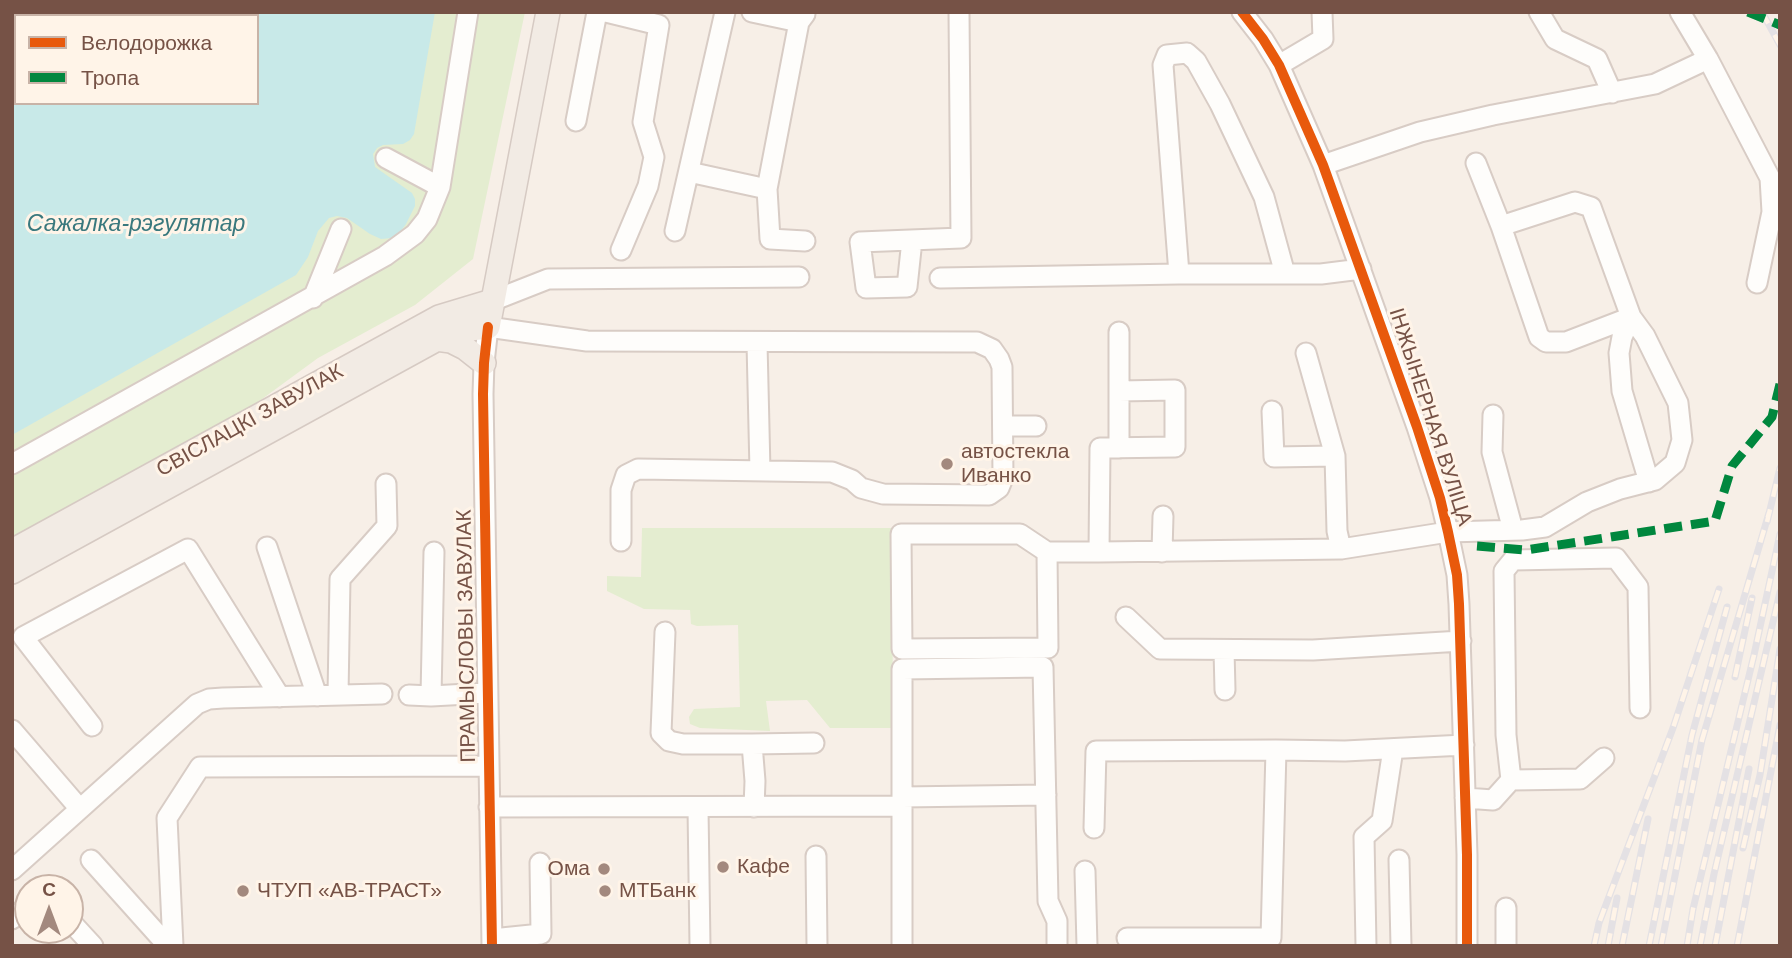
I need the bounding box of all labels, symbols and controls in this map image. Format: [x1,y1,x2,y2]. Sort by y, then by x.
legend [14,14,259,105]
text: Велодорожка [81,31,212,54]
text: Тропа [81,66,139,89]
water label: Сажалка-рэгулятар [27,211,245,239]
street label: ІНЖЫНЕРНАЯ ВУЛІЦА [1383,305,1477,529]
street label: СВІСЛАЦКІ ЗАВУЛАК [152,359,348,483]
place label: автостекла Иванко [961,439,1069,489]
marker: автостекла Иванко [939,456,955,472]
street label: ПРАМЫСЛОВЫ ЗАВУЛАК [452,509,482,763]
place label: Кафе [737,854,790,880]
place label: Ома [548,856,590,882]
marker: Кафе [715,859,731,875]
marker: Ома [596,861,612,877]
north arrow [14,874,84,944]
place label: ЧТУП «АВ-ТРАСТ» [257,878,442,904]
place label: МТБанк [619,878,696,904]
text: С [42,879,56,900]
marker: ЧТУП «АВ-ТРАСТ» [235,883,251,899]
marker: МТБанк [597,883,613,899]

